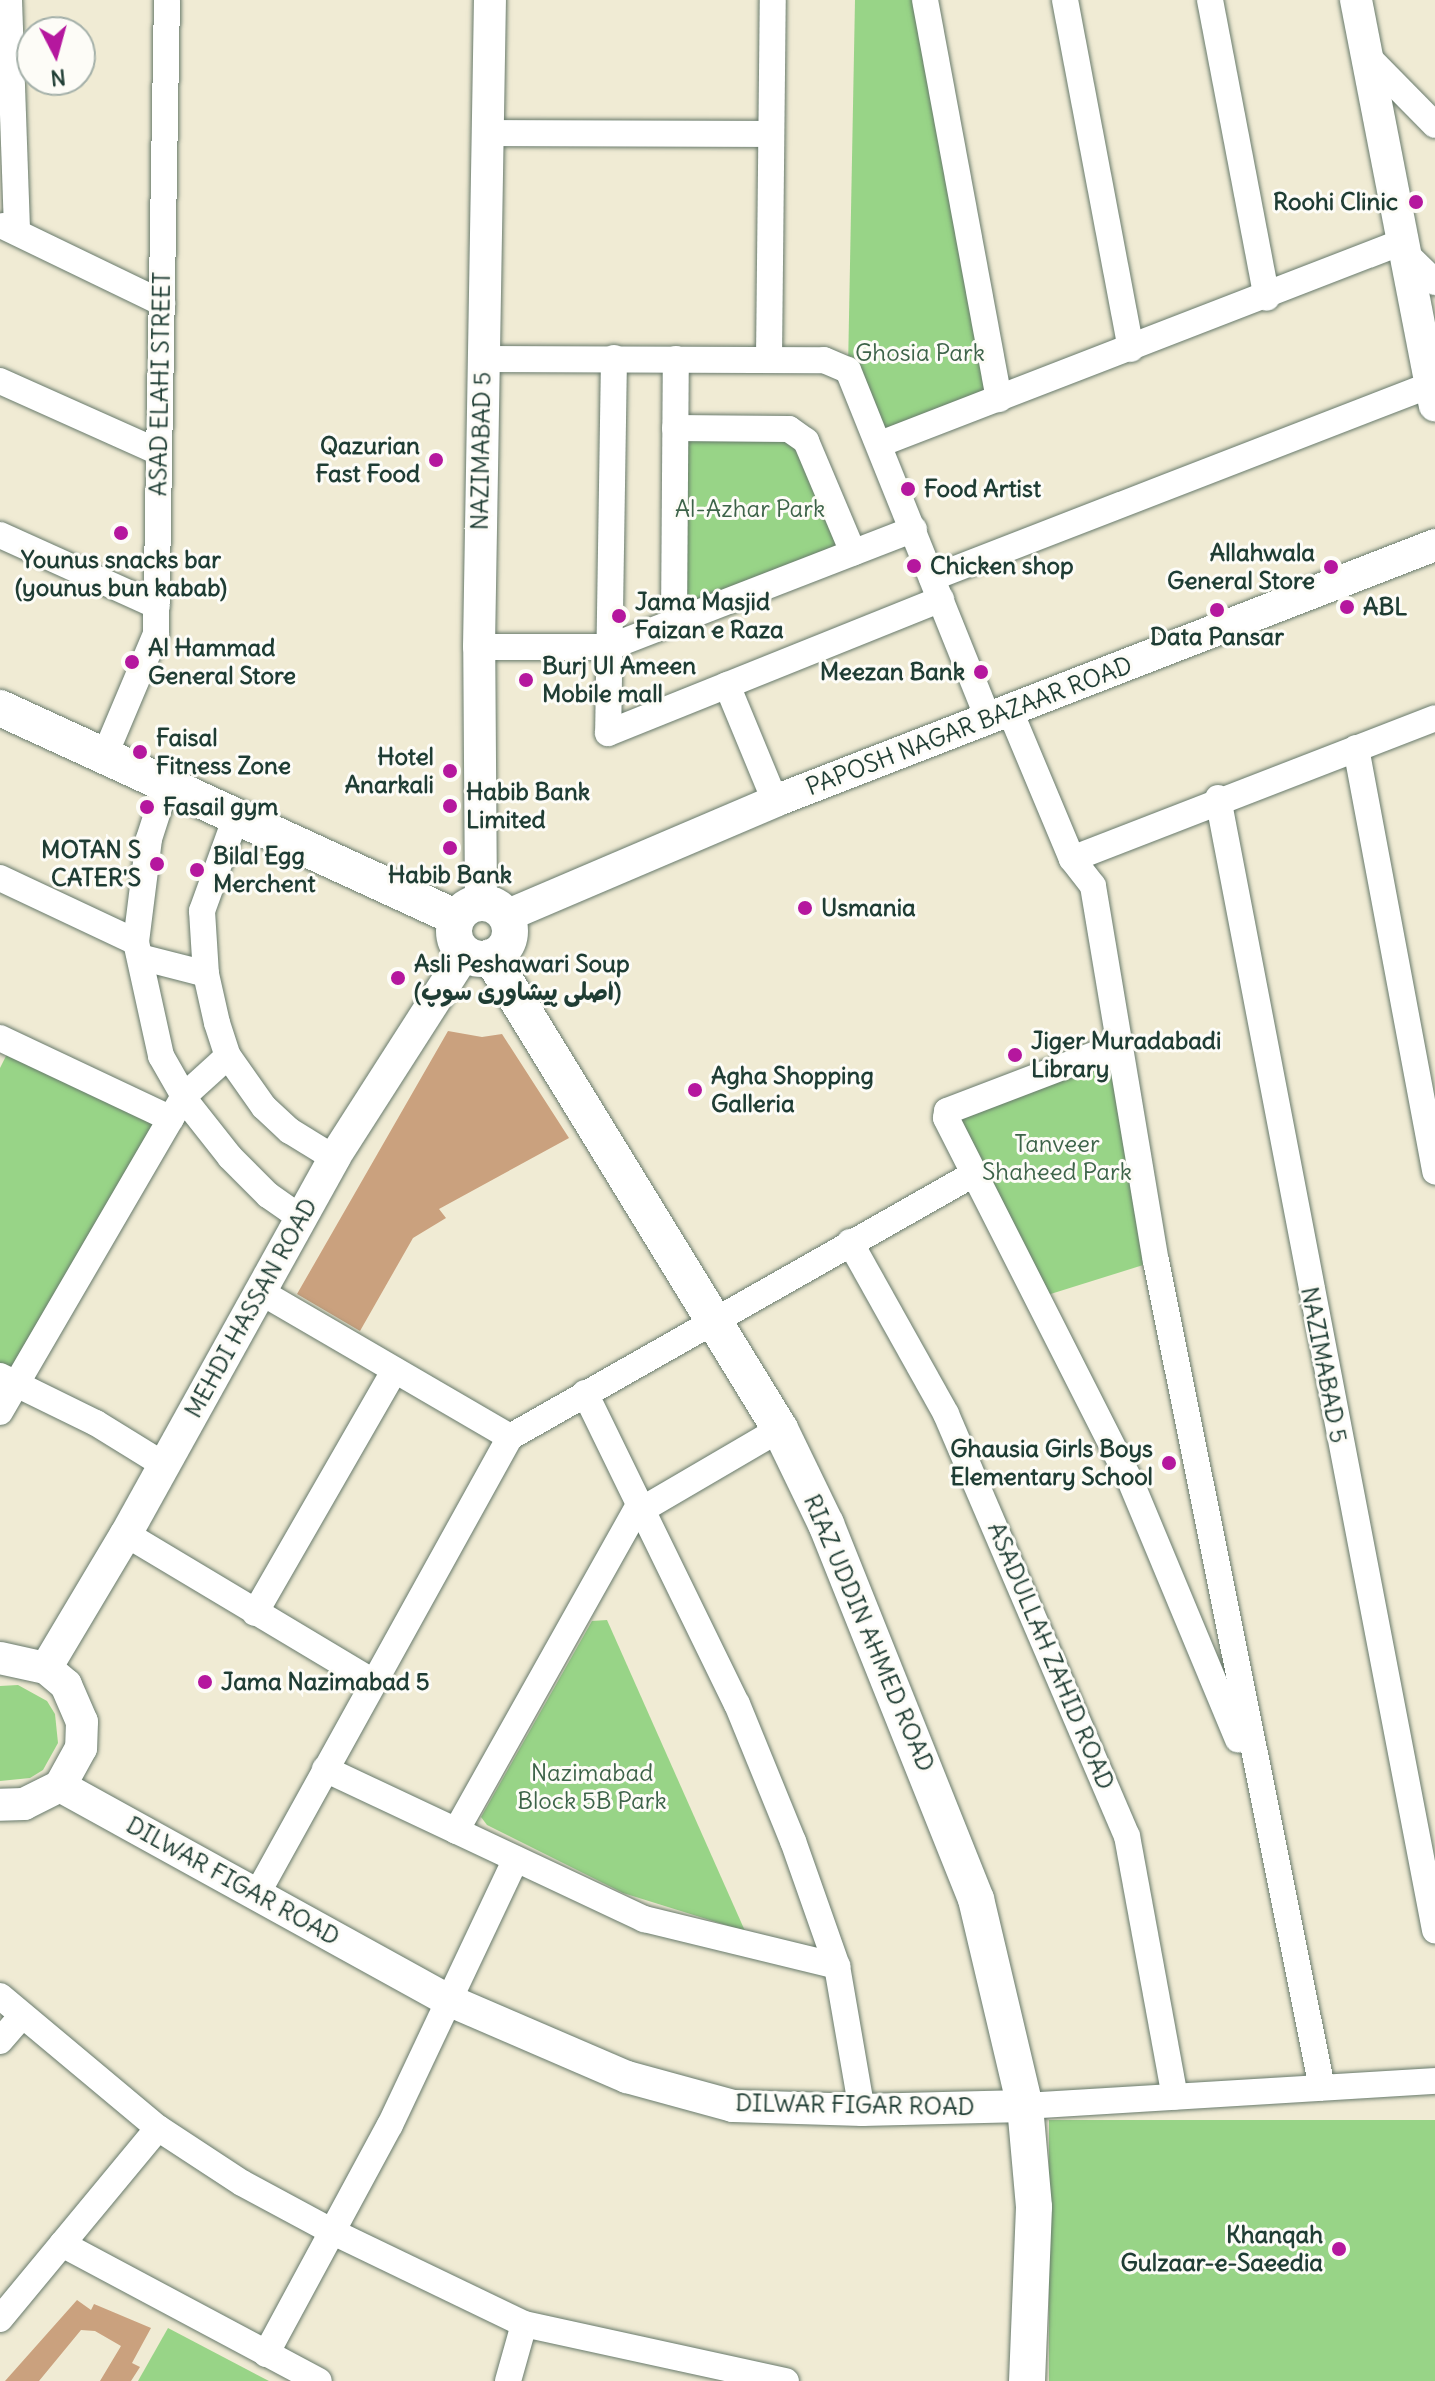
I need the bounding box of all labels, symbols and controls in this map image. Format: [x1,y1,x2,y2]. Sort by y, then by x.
north arrow [16,16,96,96]
text: N [49,63,67,93]
place label: Roohi Clinic [1273,188,1398,216]
marker: Roohi Clinic [1405,191,1427,213]
street label: ASAD ELAHI STREET [144,271,176,497]
park label: Ghosia Park [855,339,985,367]
street label: NAZIMABAD 5 [465,371,497,531]
place label: Qazurian Fast Food [316,432,420,488]
marker: Qazurian Fast Food [427,451,445,469]
place label: Food Artist [924,475,1041,503]
marker: Food Artist [899,480,917,498]
park label: Al-Azhar Park [675,495,825,523]
marker: Younus snacks bar (younus bun kabab) [112,524,130,542]
place label: Allahwala General Store [1167,539,1315,595]
place label: Younus snacks bar (younus bun kabab) [15,546,227,602]
place label: Chicken shop [930,552,1074,580]
marker: Chicken shop [905,557,923,575]
marker: Allahwala General Store [1322,558,1340,576]
place label: Jama Masjid Faizan e Raza [635,588,784,644]
place label: ABL [1363,593,1407,621]
marker: ABL [1338,598,1356,616]
marker: Data Pansar [1208,601,1226,619]
marker: Jama Masjid Faizan e Raza [610,607,628,625]
place label: Data Pansar [1150,623,1284,651]
place label: Al Hammad General Store [148,634,296,690]
street label: PAPOSH NAGAR BAZAAR ROAD [802,650,1136,802]
place label: Burj Ul Ameen Mobile mall [542,652,696,708]
marker: Al Hammad General Store [123,653,141,671]
place label: Meezan Bank [820,658,965,686]
marker: Meezan Bank [972,663,990,681]
marker: Burj Ul Ameen Mobile mall [517,671,535,689]
place label: Faisal Fitness Zone [156,724,291,780]
marker: Faisal Fitness Zone [131,743,149,761]
place label: Hotel Anarkali [345,743,434,799]
marker: Hotel Anarkali [441,762,459,780]
place label: Habib Bank Limited [466,778,590,834]
place label: Fasail gym [163,793,278,821]
marker: Habib Bank Limited [441,797,459,815]
marker: Fasail gym [138,798,156,816]
place label: MOTAN S CATER'S [41,836,141,892]
marker: Habib Bank [441,839,459,857]
place label: Bilal Egg Merchent [213,842,316,898]
marker: MOTAN S CATER'S [148,855,166,873]
marker: Bilal Egg Merchent [188,861,206,879]
place label: Habib Bank [388,861,512,889]
place label: Usmania [821,894,916,922]
marker: Usmania [796,899,814,917]
place label: Asli Peshawari Soup (اصلی پیشاوری سوپ) [414,950,630,1006]
marker: Asli Peshawari Soup (اصلی پیشاوری سوپ) [389,969,407,987]
place label: Jiger Muradabadi Library [1031,1027,1221,1083]
marker: Jiger Muradabadi Library [1006,1046,1024,1064]
place label: Agha Shopping Galleria [711,1062,874,1118]
marker: Agha Shopping Galleria [686,1081,704,1099]
park label: Tanveer Shaheed Park [982,1130,1132,1186]
street label: MEHDI HASSAN ROAD [179,1193,323,1423]
street label: NAZIMABAD 5 [1295,1284,1353,1446]
place label: Ghausia Girls Boys Elementary School [950,1435,1153,1491]
marker: Ghausia Girls Boys Elementary School [1160,1454,1178,1472]
street label: RIAZ UDDIN AHMED ROAD [797,1490,941,1776]
street label: ASADULLAH ZAHID ROAD [982,1518,1120,1794]
place label: Jama Nazimabad 5 [221,1668,429,1696]
marker: Jama Nazimabad 5 [196,1673,214,1691]
park label: Nazimabad Block 5B Park [517,1759,667,1815]
street label: DILWAR FIGAR ROAD [121,1810,345,1952]
street label: DILWAR FIGAR ROAD [735,2089,975,2121]
place label: Khanqah Gulzaar-e-Saeedia [1121,2221,1323,2277]
marker: Khanqah Gulzaar-e-Saeedia [1330,2240,1348,2258]

